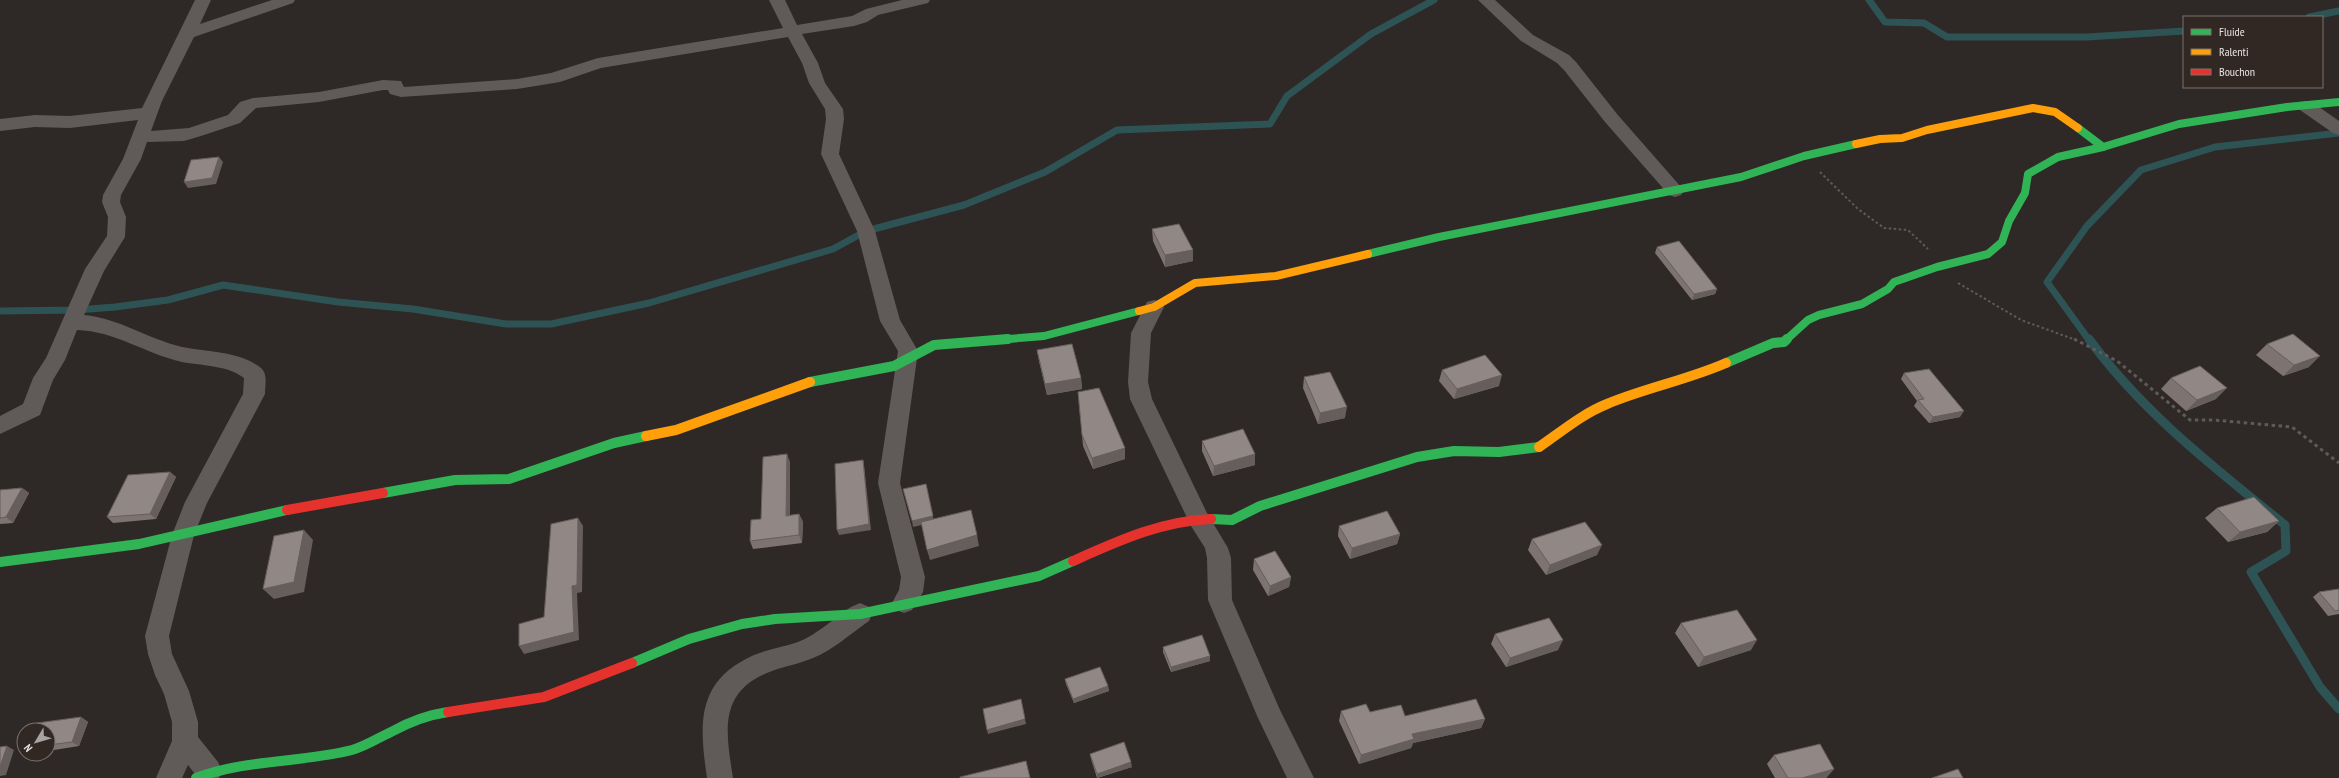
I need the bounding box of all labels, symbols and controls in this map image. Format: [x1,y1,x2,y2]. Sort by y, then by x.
legend [2183,16,2323,88]
text: Fluide [2219,24,2245,39]
text: Ralenti [2219,44,2248,59]
text: Bouchon [2219,64,2255,79]
north arrow [16,722,56,762]
text: N [21,741,35,755]

